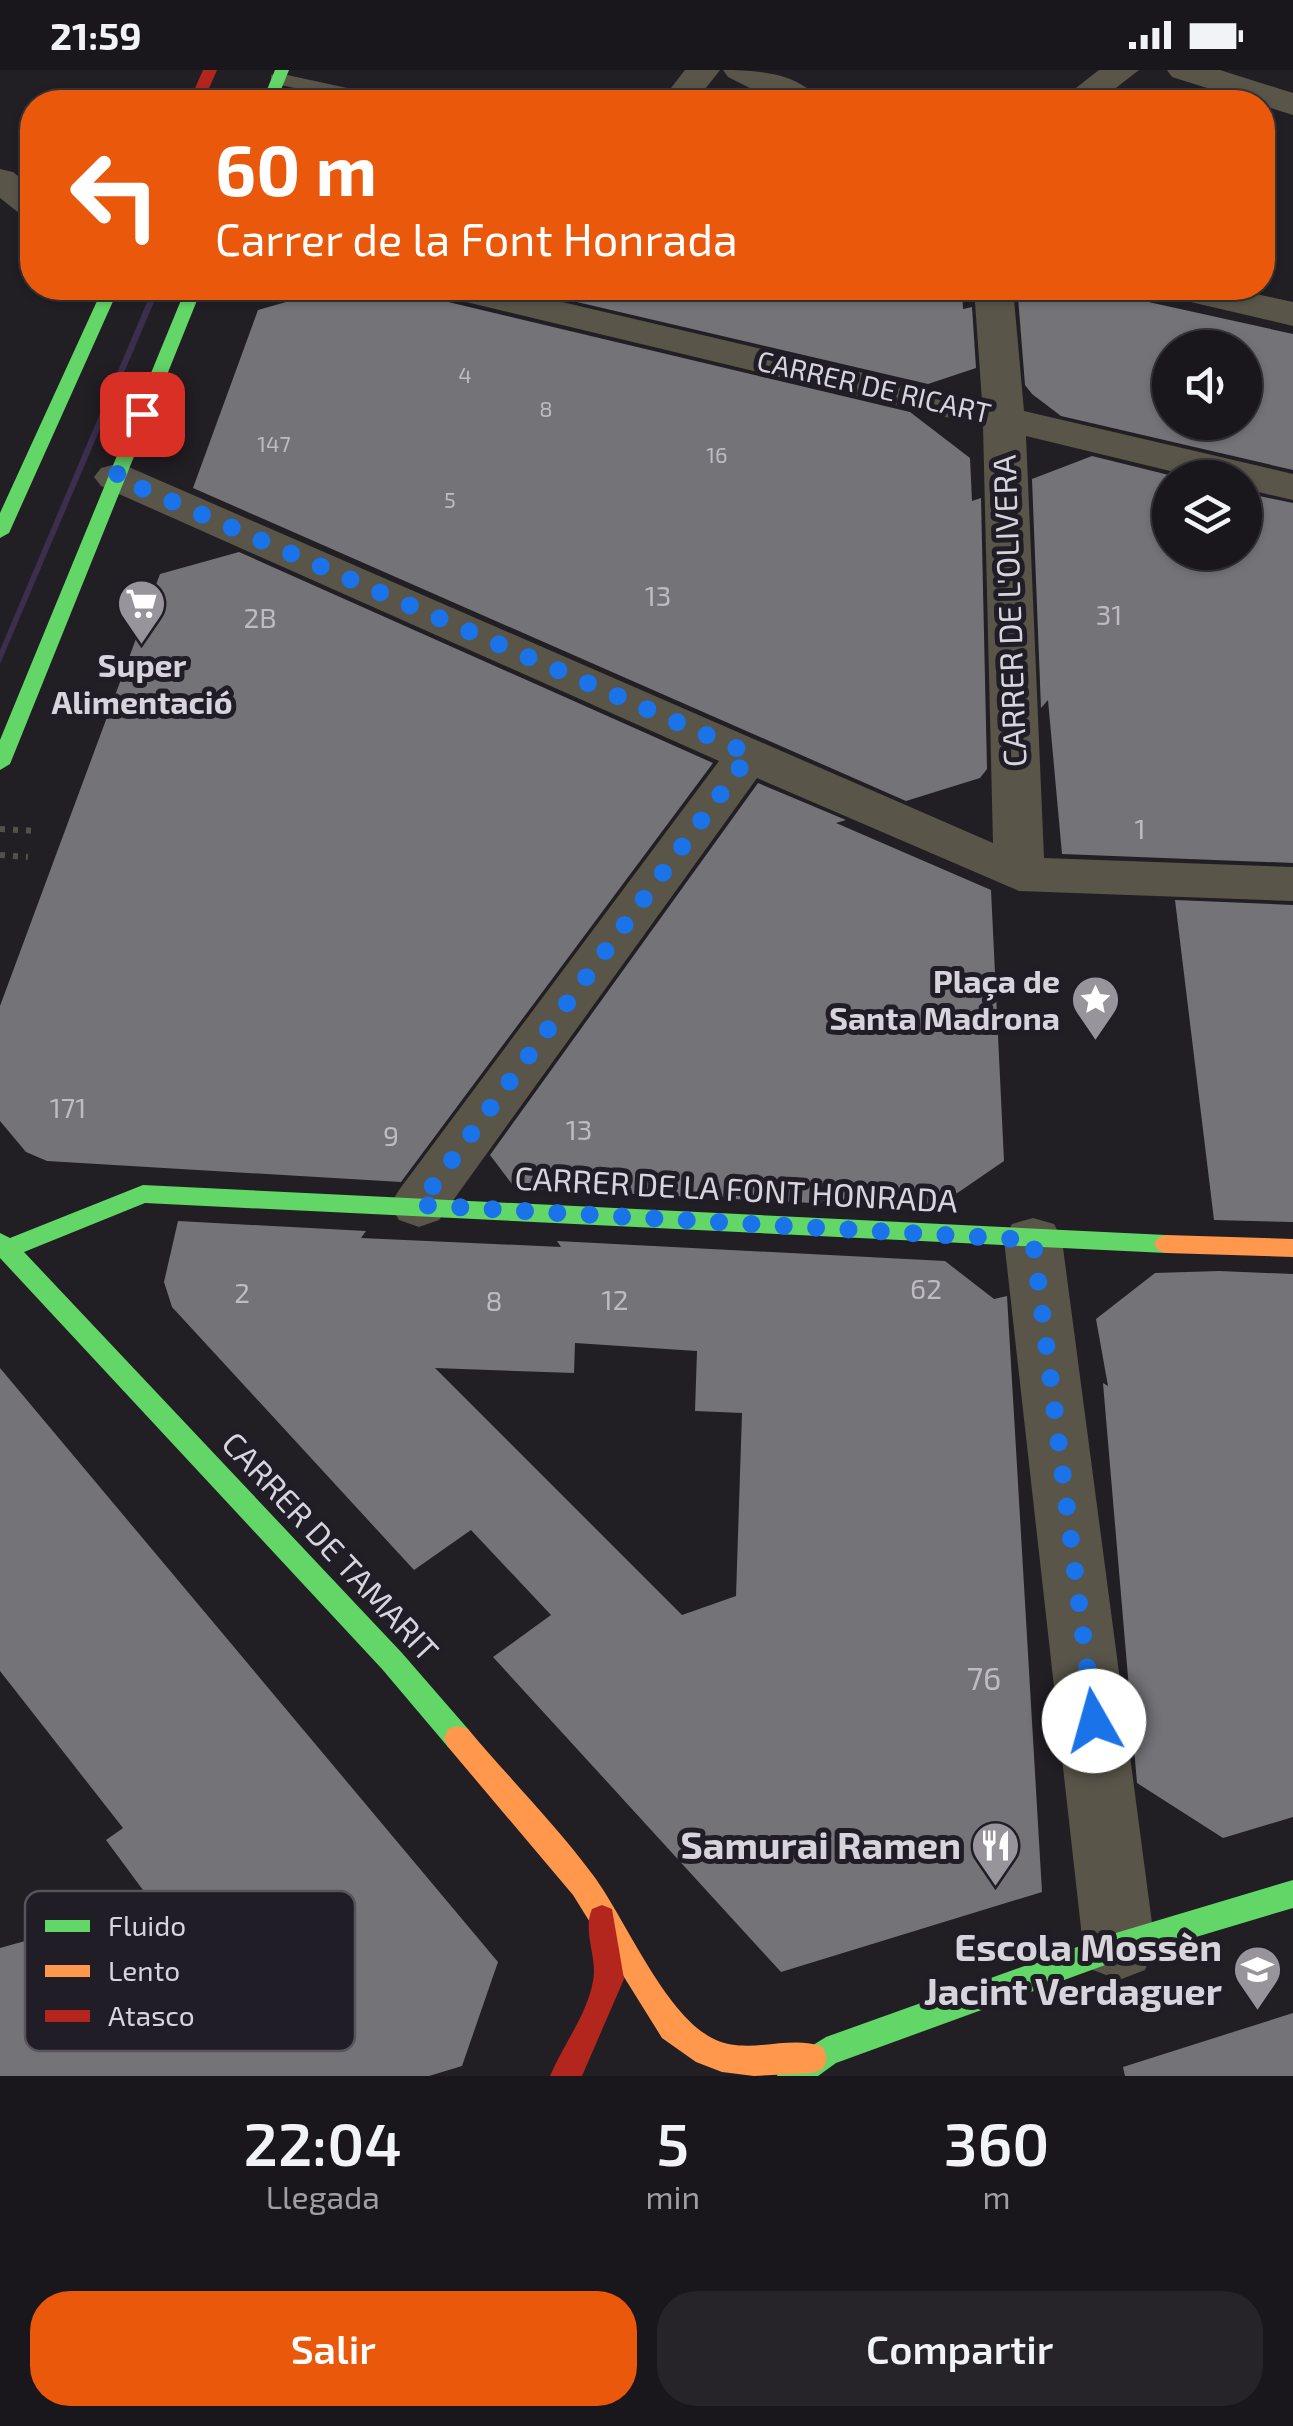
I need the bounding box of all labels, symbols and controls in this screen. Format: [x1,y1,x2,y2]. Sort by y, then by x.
text: 21:59 [50,12,142,58]
text: 60 m [215,126,377,210]
icon: left [50,130,180,260]
text: Carrer de la Font Honrada [215,211,738,265]
map controls [1152,330,1262,570]
button: sound [1152,330,1262,440]
street label: CARRER DE RICART [754,343,994,429]
house number: 4 [458,361,472,387]
pin [100,372,185,457]
icon: arrive [115,387,170,442]
house number: 8 [539,395,553,421]
house number: 147 [257,430,291,456]
house number: 16 [706,441,728,467]
street label: CARRER DE L'OLIVERA [984,454,1032,768]
button: layers [1152,460,1262,570]
house number: 5 [444,486,456,512]
supermarket icon: Super Alimentació [116,578,168,646]
house number: 13 [645,578,671,612]
house number: 31 [1096,597,1122,631]
house number: 2B [243,600,277,634]
place label: Super Alimentació [51,645,233,720]
house number: 1 [1134,811,1146,845]
place label: Plaça de Santa Madrona [829,961,1060,1036]
place icon: Plaça de Santa Madrona [1069,974,1121,1042]
house number: 171 [50,1090,86,1124]
house number: 13 [566,1112,592,1146]
house number: 9 [383,1118,399,1152]
street label: CARRER DE LA FONT HONRADA [514,1157,959,1219]
house number: 62 [910,1271,942,1305]
house number: 2 [234,1275,250,1309]
house number: 12 [602,1282,628,1316]
house number: 8 [486,1283,503,1317]
street label: CARRER DE TAMARIT [215,1423,447,1668]
house number: 76 [967,1658,1001,1696]
position arrow [1042,1669,1146,1773]
restaurant icon: Samurai Ramen [970,1820,1022,1888]
place label: Samurai Ramen [681,1821,961,1867]
legend [25,1891,355,2051]
text: Fluido [108,1908,186,1942]
place label: Escola Mossèn Jacint Verdaguer [924,1923,1222,2013]
school or university icon: Escola Mossèn Jacint Verdaguer [1231,1944,1283,2012]
text: Lento [108,1953,180,1987]
text: Atasco [108,1998,195,2032]
text: 22:04 [244,2106,402,2178]
text: 5 [656,2106,689,2178]
text: 360 [944,2106,1049,2178]
text: Llegada [266,2177,380,2215]
text: min [646,2177,700,2215]
text: m [983,2177,1011,2215]
button: Salir [30,2291,637,2406]
button: Compartir [657,2291,1263,2406]

